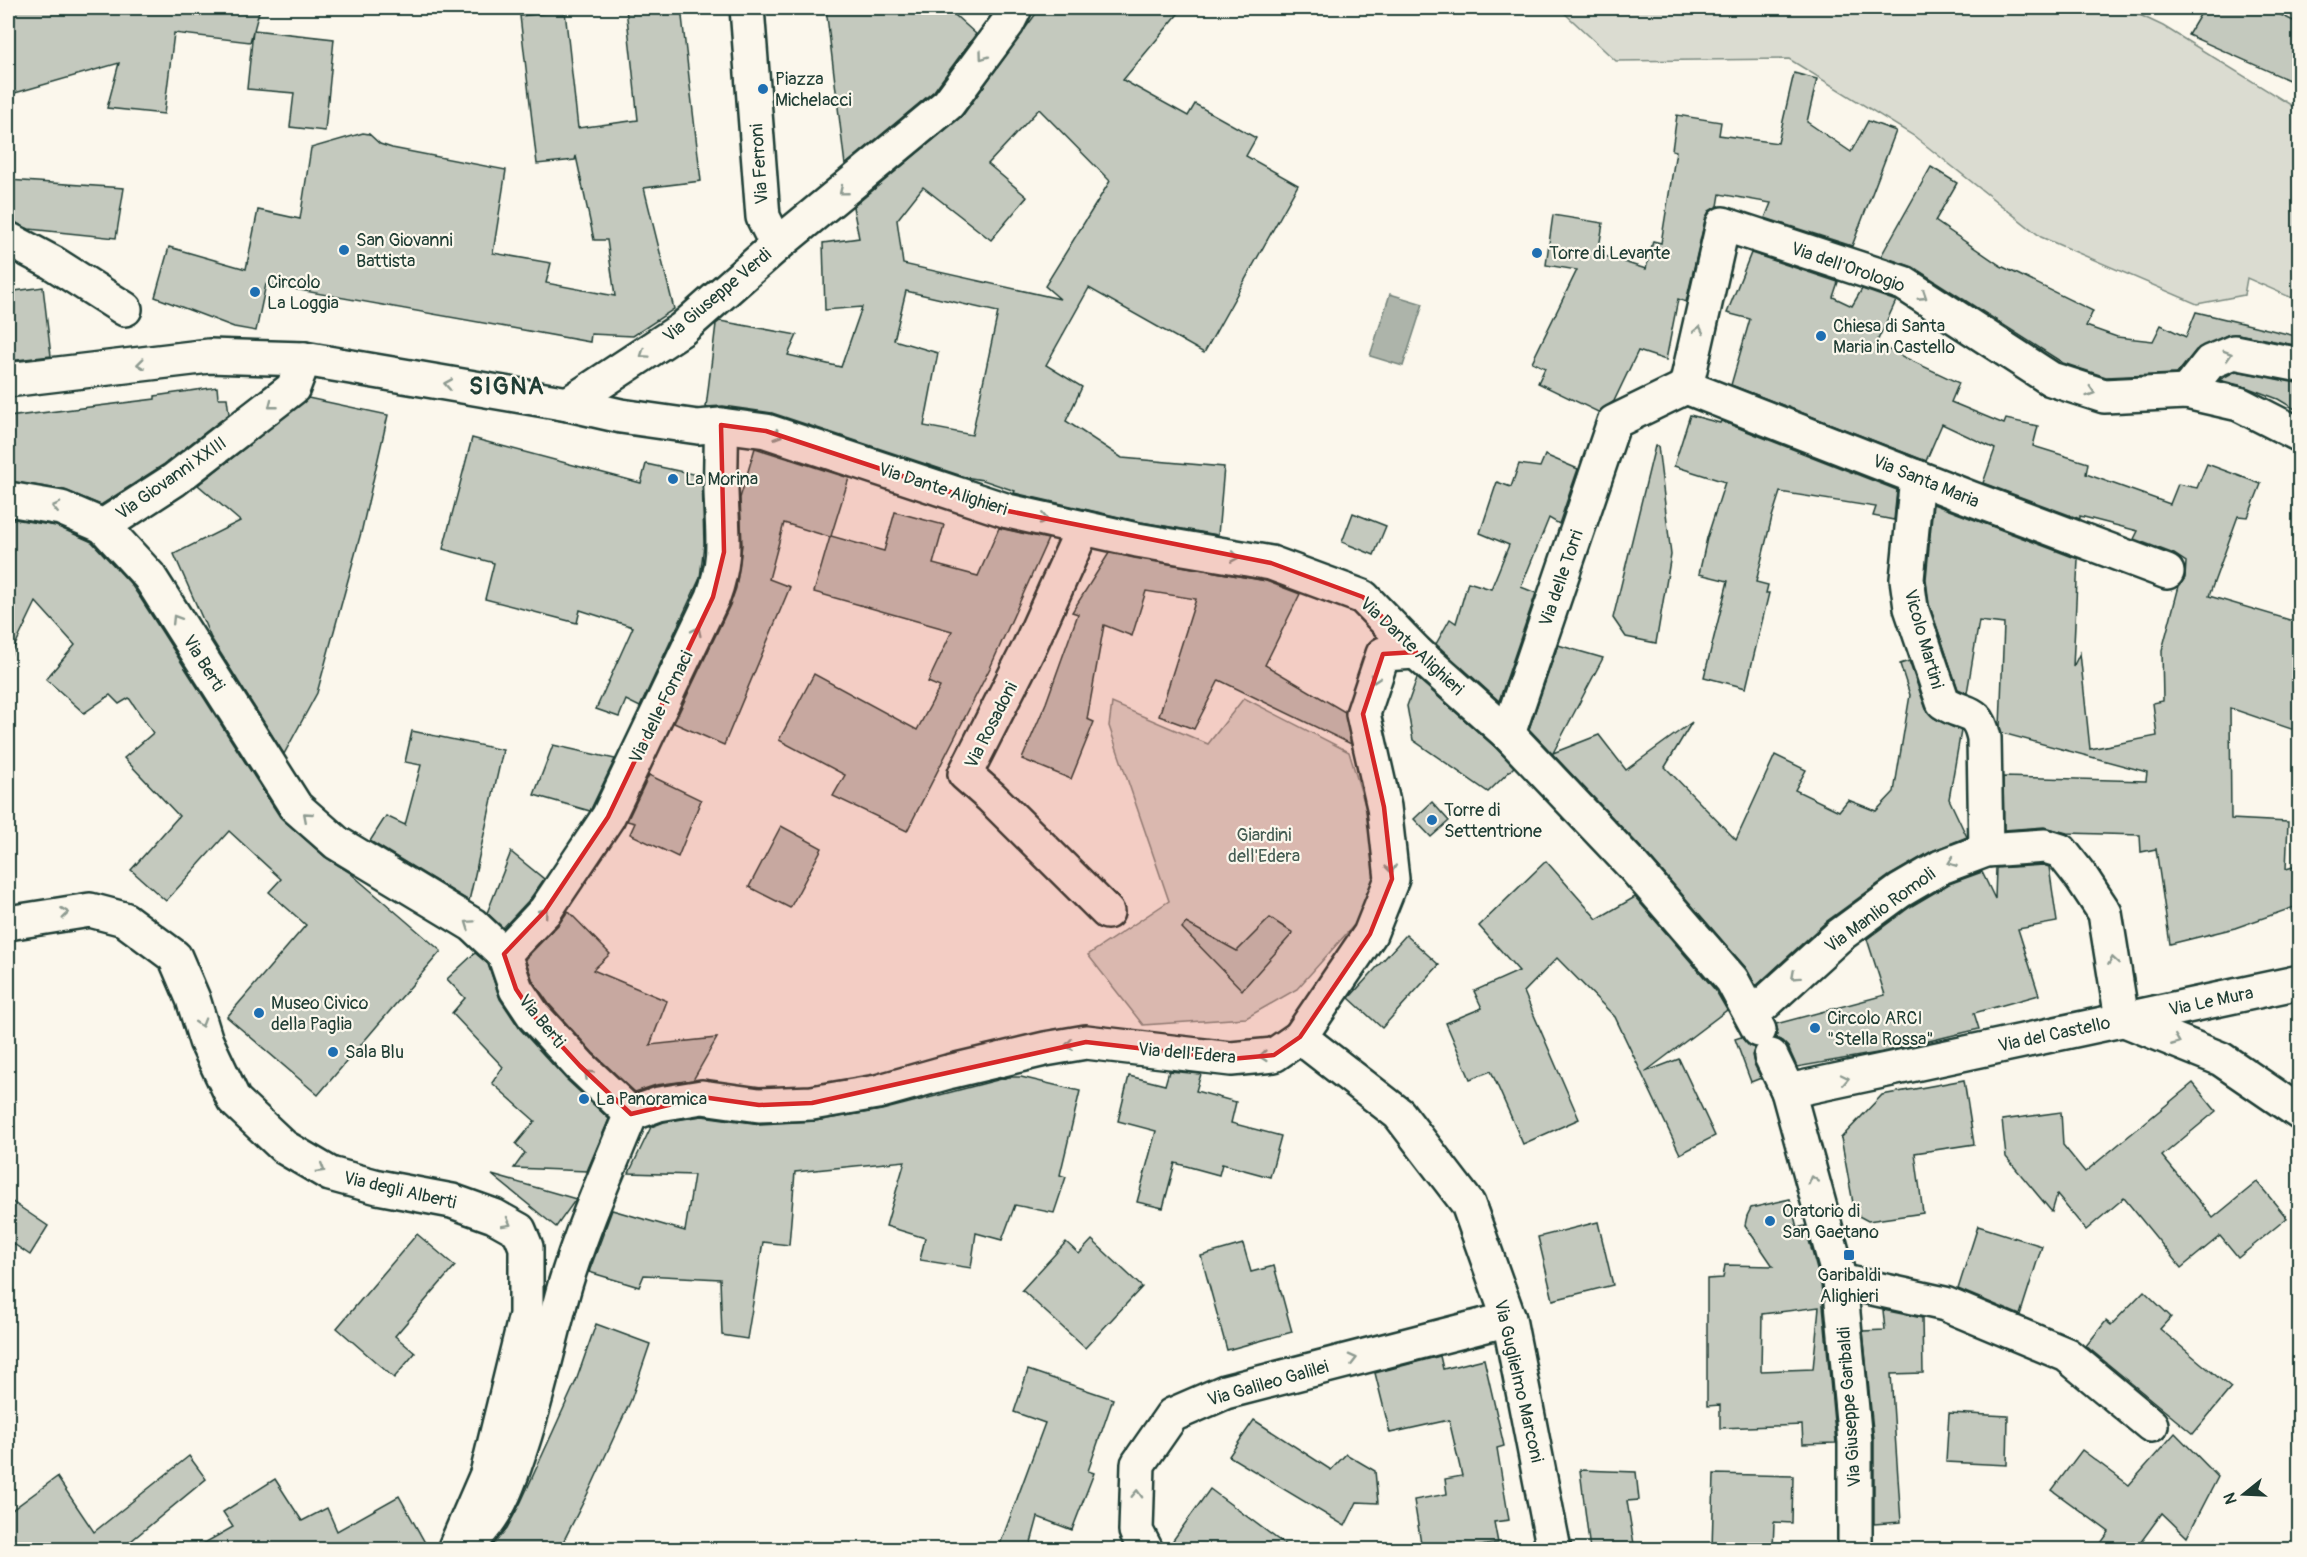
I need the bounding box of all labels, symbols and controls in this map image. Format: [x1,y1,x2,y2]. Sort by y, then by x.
one-way arrow [979,50,990,61]
place label: Piazza Michelacci [775,68,852,112]
marker: Piazza Michelacci [756,82,770,96]
street label: Via Ferroni [745,123,774,205]
one-way arrow [839,183,850,194]
place label: San Giovanni Battista [356,229,453,273]
street label: Via dell'Orologio [1788,237,1908,298]
place label: Torre di Levante [1549,242,1670,265]
marker: San Giovanni Battista [337,243,351,257]
street label: Via Giuseppe Verdi [658,243,776,348]
marker: Torre di Levante [1530,246,1544,260]
place label: Circolo La Loggia [267,271,339,315]
marker: Circolo La Loggia [248,285,262,299]
one-way arrow [1916,289,1927,300]
place label: Chiesa di Santa Maria in Castello [1833,315,1956,359]
one-way arrow [1692,326,1705,336]
marker: Chiesa di Santa Maria in Castello [1814,329,1828,343]
one-way arrow [640,347,651,358]
one-way arrow [2222,350,2233,362]
one-way arrow [136,357,146,370]
district label: SIGNA [469,372,545,401]
one-way arrow [443,378,453,391]
one-way arrow [2085,385,2096,397]
one-way arrow [267,397,278,408]
one-way arrow [772,428,783,441]
street label: Via Giovanni XXIII [111,432,231,525]
street label: Via Santa Maria [1869,450,1983,513]
street label: Via Dante Alighieri [875,458,1010,521]
place label: La Morina [685,468,758,491]
marker: La Morina [666,472,680,486]
one-way arrow [51,502,61,515]
one-way arrow [1039,512,1049,525]
street label: Via delle Torri [1534,527,1589,629]
one-way arrow [1230,550,1240,563]
street label: Vicolo Martini [1898,587,1949,691]
street label: Via Dante Alighieri [1355,592,1469,701]
one-way arrow [172,615,184,625]
one-way arrow [690,626,702,637]
street label: Via Berti [177,631,230,696]
street label: Via delle Fornaci [624,647,699,767]
one-way arrow [1370,673,1382,684]
street label: Via Rosadoni [960,678,1023,772]
place label: Torre di Settentrione [1444,799,1542,843]
one-way arrow [303,813,314,824]
marker: Torre di Settentrione [1425,813,1439,827]
park label: Giardini dell'Edera [1228,824,1300,868]
one-way arrow [1947,855,1958,868]
street label: Via Manlio Romoli [1821,863,1940,958]
one-way arrow [1384,864,1397,874]
one-way arrow [61,908,70,920]
one-way arrow [536,908,547,919]
one-way arrow [465,920,476,931]
one-way arrow [2107,957,2119,966]
one-way arrow [1791,969,1802,980]
street label: Via Le Mura [2167,981,2256,1022]
street label: Via Berti [513,990,570,1053]
place label: Museo Civico della Paglia [271,992,369,1036]
marker: Museo Civico della Paglia [252,1006,266,1020]
place label: Circolo ARCI "Stella Rossa" [1827,1007,1934,1051]
street label: Via del Castello [1996,1011,2113,1058]
one-way arrow [194,1017,206,1028]
marker: Circolo ARCI "Stella Rossa" [1808,1021,1822,1035]
one-way arrow [2170,1034,2181,1046]
one-way arrow [1064,1038,1074,1051]
street label: Via dell'Edera [1137,1038,1237,1069]
place label: Sala Blu [345,1041,404,1064]
marker: Sala Blu [326,1045,340,1059]
one-way arrow [1258,1049,1267,1062]
one-way arrow [585,1070,595,1081]
one-way arrow [1840,1073,1850,1086]
place label: La Panoramica [596,1088,707,1111]
marker: La Panoramica [577,1092,591,1106]
one-way arrow [315,1161,325,1173]
street label: Via degli Alberti [341,1166,459,1215]
one-way arrow [1807,1175,1820,1185]
place label: Oratorio di San Gaetano [1782,1200,1879,1244]
marker: Oratorio di San Gaetano [1763,1214,1777,1228]
one-way arrow [501,1216,511,1227]
marker: Garibaldi Alighieri [1842,1248,1856,1262]
place label: Garibaldi Alighieri [1817,1264,1881,1308]
street label: Via Guglielmo Marconi [1489,1298,1548,1465]
street label: Via Giuseppe Garibaldi [1832,1326,1867,1488]
one-way arrow [1347,1354,1358,1366]
street label: Via Galileo Galilei [1205,1355,1331,1412]
north arrow [2214,1464,2274,1524]
one-way arrow [1131,1489,1143,1498]
text: N [2219,1490,2242,1507]

